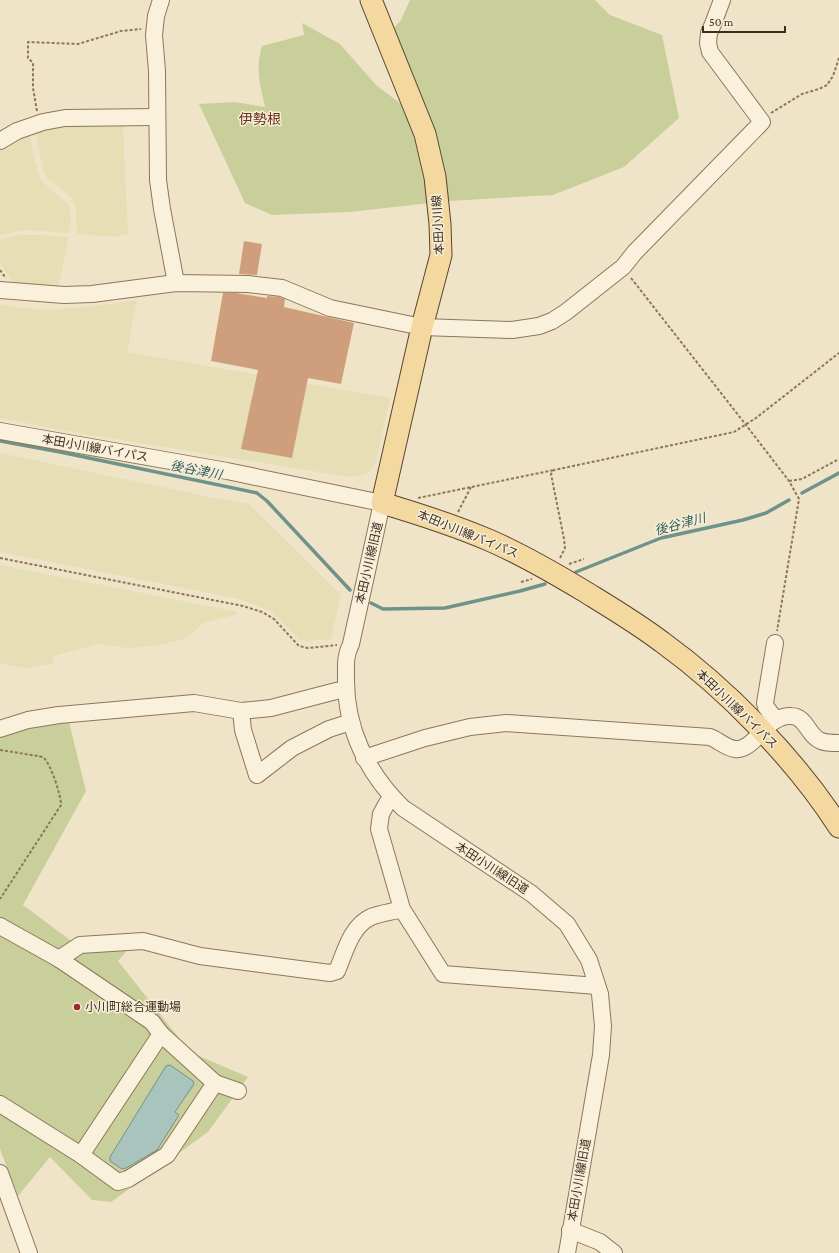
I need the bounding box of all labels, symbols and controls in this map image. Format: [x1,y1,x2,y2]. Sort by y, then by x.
scale bar [703,8,785,34]
text: 50 m [709,15,734,29]
district label: 伊勢根 [239,111,281,127]
street label: 本田小川線 [429,195,447,255]
street label: 本田小川線バイパス [41,432,149,464]
water label: 後谷津川 [169,458,225,483]
street label: 本田小川線バイパス [415,507,521,561]
water label: 後谷津川 [653,510,709,538]
street label: 本田小川線旧道 [353,520,385,606]
street label: 本田小川線バイパス [693,667,781,751]
street label: 本田小川線旧道 [453,839,531,897]
place label: 小川町総合運動場 [85,1000,181,1014]
marker: 小川町総合運動場 [72,1002,82,1012]
street label: 本田小川線旧道 [565,1137,593,1223]

